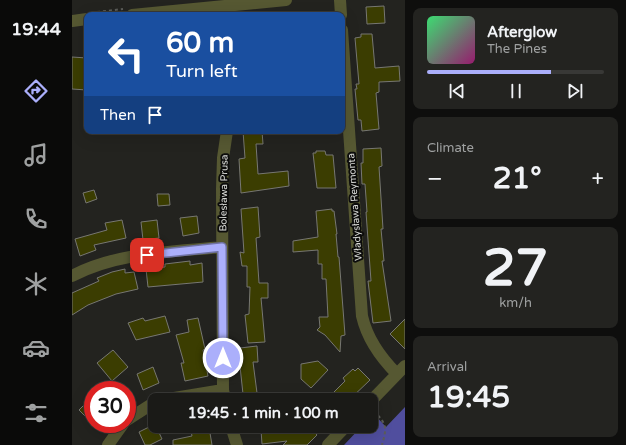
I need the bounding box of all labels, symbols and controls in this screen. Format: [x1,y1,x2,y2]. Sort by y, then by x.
text: 19:44 [11,18,61,40]
text: Afterglow [487,23,557,41]
text: 60 m [166,26,234,60]
icon: left [100,28,152,80]
text: The Pines [487,41,547,57]
text: Turn left [166,60,238,82]
icon: directions [22,77,50,105]
icon: previous [446,80,468,102]
icon: pause [505,80,527,102]
icon: next [564,80,586,102]
icon: arrive [144,104,166,126]
text: Then [100,106,136,124]
text: Climate [427,140,474,156]
icon: music [22,141,50,169]
street label: Władysława Reymonta [345,153,365,261]
street label: Bolesława Prusa [217,154,231,232]
text: 21° [493,160,542,197]
text: − [427,166,443,192]
text: + [592,166,604,192]
icon: phone [22,205,50,233]
text: 27 [483,237,548,300]
pin [130,238,164,272]
icon: arrive [136,244,158,266]
icon: climate [22,270,50,298]
text: km/h [499,295,532,311]
icon: car [22,334,50,362]
position arrow [202,337,244,379]
text: Arrival [427,359,467,375]
text: 19:45 [427,379,510,416]
speed limit sign: 30 [84,381,136,433]
icon: filters [22,399,50,427]
text: 19:45 · 1 min · 100 m [188,404,338,422]

